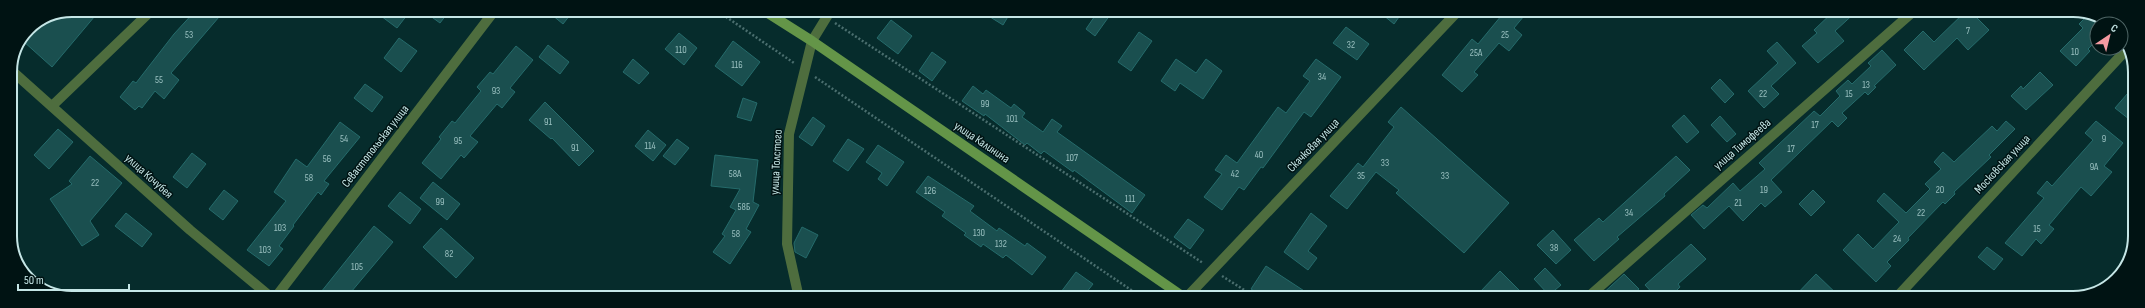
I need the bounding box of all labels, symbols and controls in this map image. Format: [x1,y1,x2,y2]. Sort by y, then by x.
north arrow [2089,16,2129,56]
text: С [2108,21,2121,35]
house number: 7 [1966,25,1970,37]
house number: 53 [185,29,193,41]
house number: 25 [1501,29,1509,41]
house number: 32 [1347,39,1355,51]
house number: 110 [675,44,687,56]
house number: 10 [2071,46,2079,58]
house number: 25А [1470,47,1483,59]
house number: 116 [731,59,743,71]
house number: 34 [1318,71,1326,83]
house number: 55 [155,74,163,86]
house number: 13 [1862,79,1870,91]
house number: 93 [492,85,500,97]
house number: 22 [1759,88,1767,100]
house number: 15 [1845,88,1853,100]
house number: 99 [981,98,989,110]
street label: Севастопольская улица [339,102,412,190]
house number: 101 [1006,113,1018,125]
street label: Скачковая улица [1284,115,1343,175]
street label: улица Тимофеева [1711,115,1774,173]
house number: 91 [544,116,552,128]
street label: улица Калинина [951,118,1013,167]
house number: 17 [1811,119,1819,131]
street label: улица Толстого [767,129,786,195]
street label: Московская улица [1971,131,2034,197]
house number: 54 [340,133,348,145]
house number: 9 [2102,133,2106,145]
house number: 95 [454,135,462,147]
house number: 114 [644,140,656,152]
house number: 91 [571,142,579,154]
house number: 17 [1787,143,1795,155]
house number: 40 [1255,149,1263,161]
street label: улица Кочубея [122,151,176,202]
house number: 107 [1066,152,1078,164]
house number: 56 [323,153,331,165]
house number: 33 [1381,157,1389,169]
house number: 9А [2090,161,2099,173]
house number: 58А [729,168,742,180]
house number: 42 [1231,168,1239,180]
house number: 35 [1357,170,1365,182]
house number: 33 [1441,170,1449,182]
house number: 58 [305,172,313,184]
house number: 22 [91,177,99,189]
house number: 19 [1760,184,1768,196]
house number: 20 [1936,184,1944,196]
house number: 126 [924,185,936,197]
house number: 111 [1125,193,1136,205]
house number: 99 [436,196,444,208]
house number: 21 [1734,197,1742,209]
house number: 58Б [738,201,751,213]
house number: 34 [1625,207,1633,219]
house number: 22 [1917,207,1925,219]
house number: 103 [274,222,286,234]
house number: 15 [2033,223,2041,235]
house number: 130 [973,227,985,239]
house number: 58 [732,228,740,240]
house number: 24 [1893,233,1901,245]
house number: 132 [995,238,1007,250]
house number: 38 [1550,242,1558,254]
house number: 103 [259,244,271,256]
house number: 82 [445,248,453,260]
house number: 105 [351,261,363,273]
scale bar [18,266,129,292]
text: 50 m [24,273,44,288]

